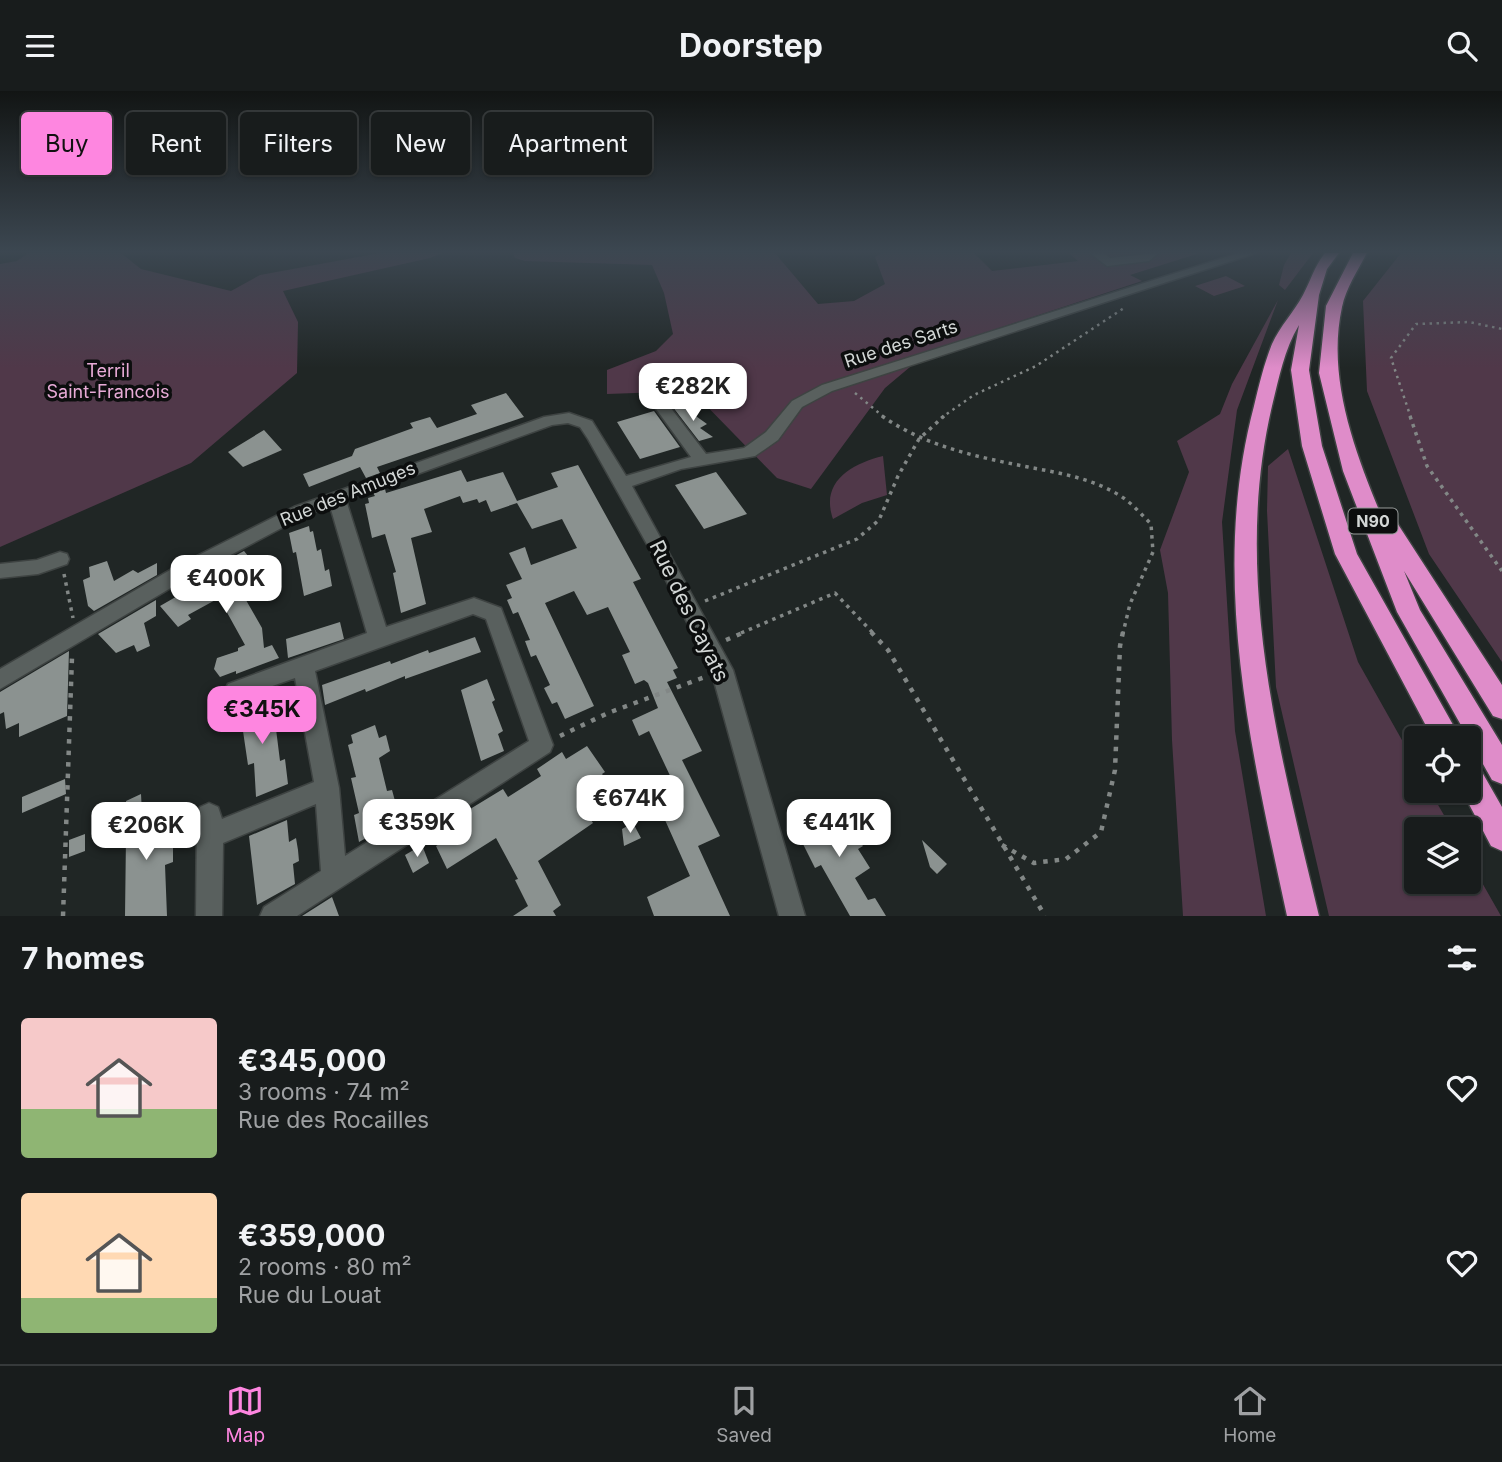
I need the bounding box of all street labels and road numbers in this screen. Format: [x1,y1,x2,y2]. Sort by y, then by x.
street label: Rue des Sarts [842,315,960,372]
street label: Rue des Amuges [277,457,418,530]
road number: N90 [1348,509,1398,533]
street label: Rue des Cayats [644,536,734,686]

